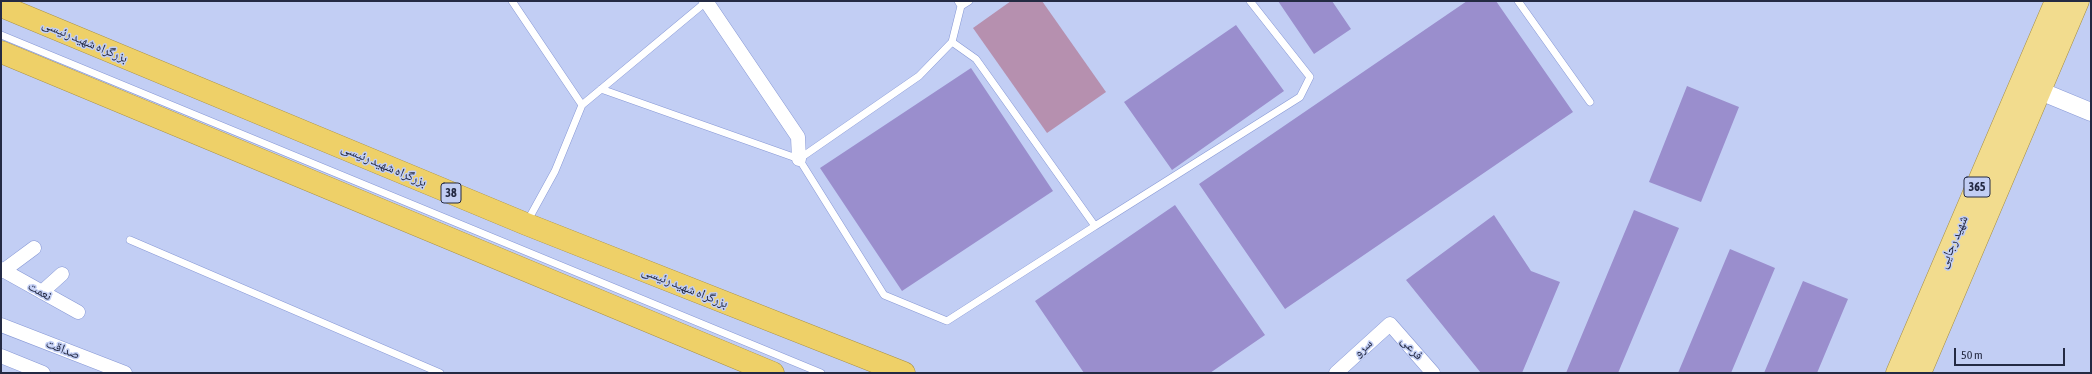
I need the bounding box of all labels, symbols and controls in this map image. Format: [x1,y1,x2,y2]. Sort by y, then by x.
street label: بزرگراه شهید رئیسی [40,16,130,66]
street label: بزرگراه شهید رئیسی [339,140,429,190]
road number: 365 [1964,177,1990,197]
road number: 38 [441,183,461,203]
street label: شهید رجایی [1935,213,1971,271]
street label: بزرگراه شهید رئیسی [640,263,730,311]
street label: نعمت [25,278,55,304]
street label: فرعی [1398,333,1426,363]
street label: صداقت [44,335,82,363]
street label: سرو [1350,336,1376,360]
scale bar [1956,340,2067,366]
text: 50 m [1961,348,1983,362]

